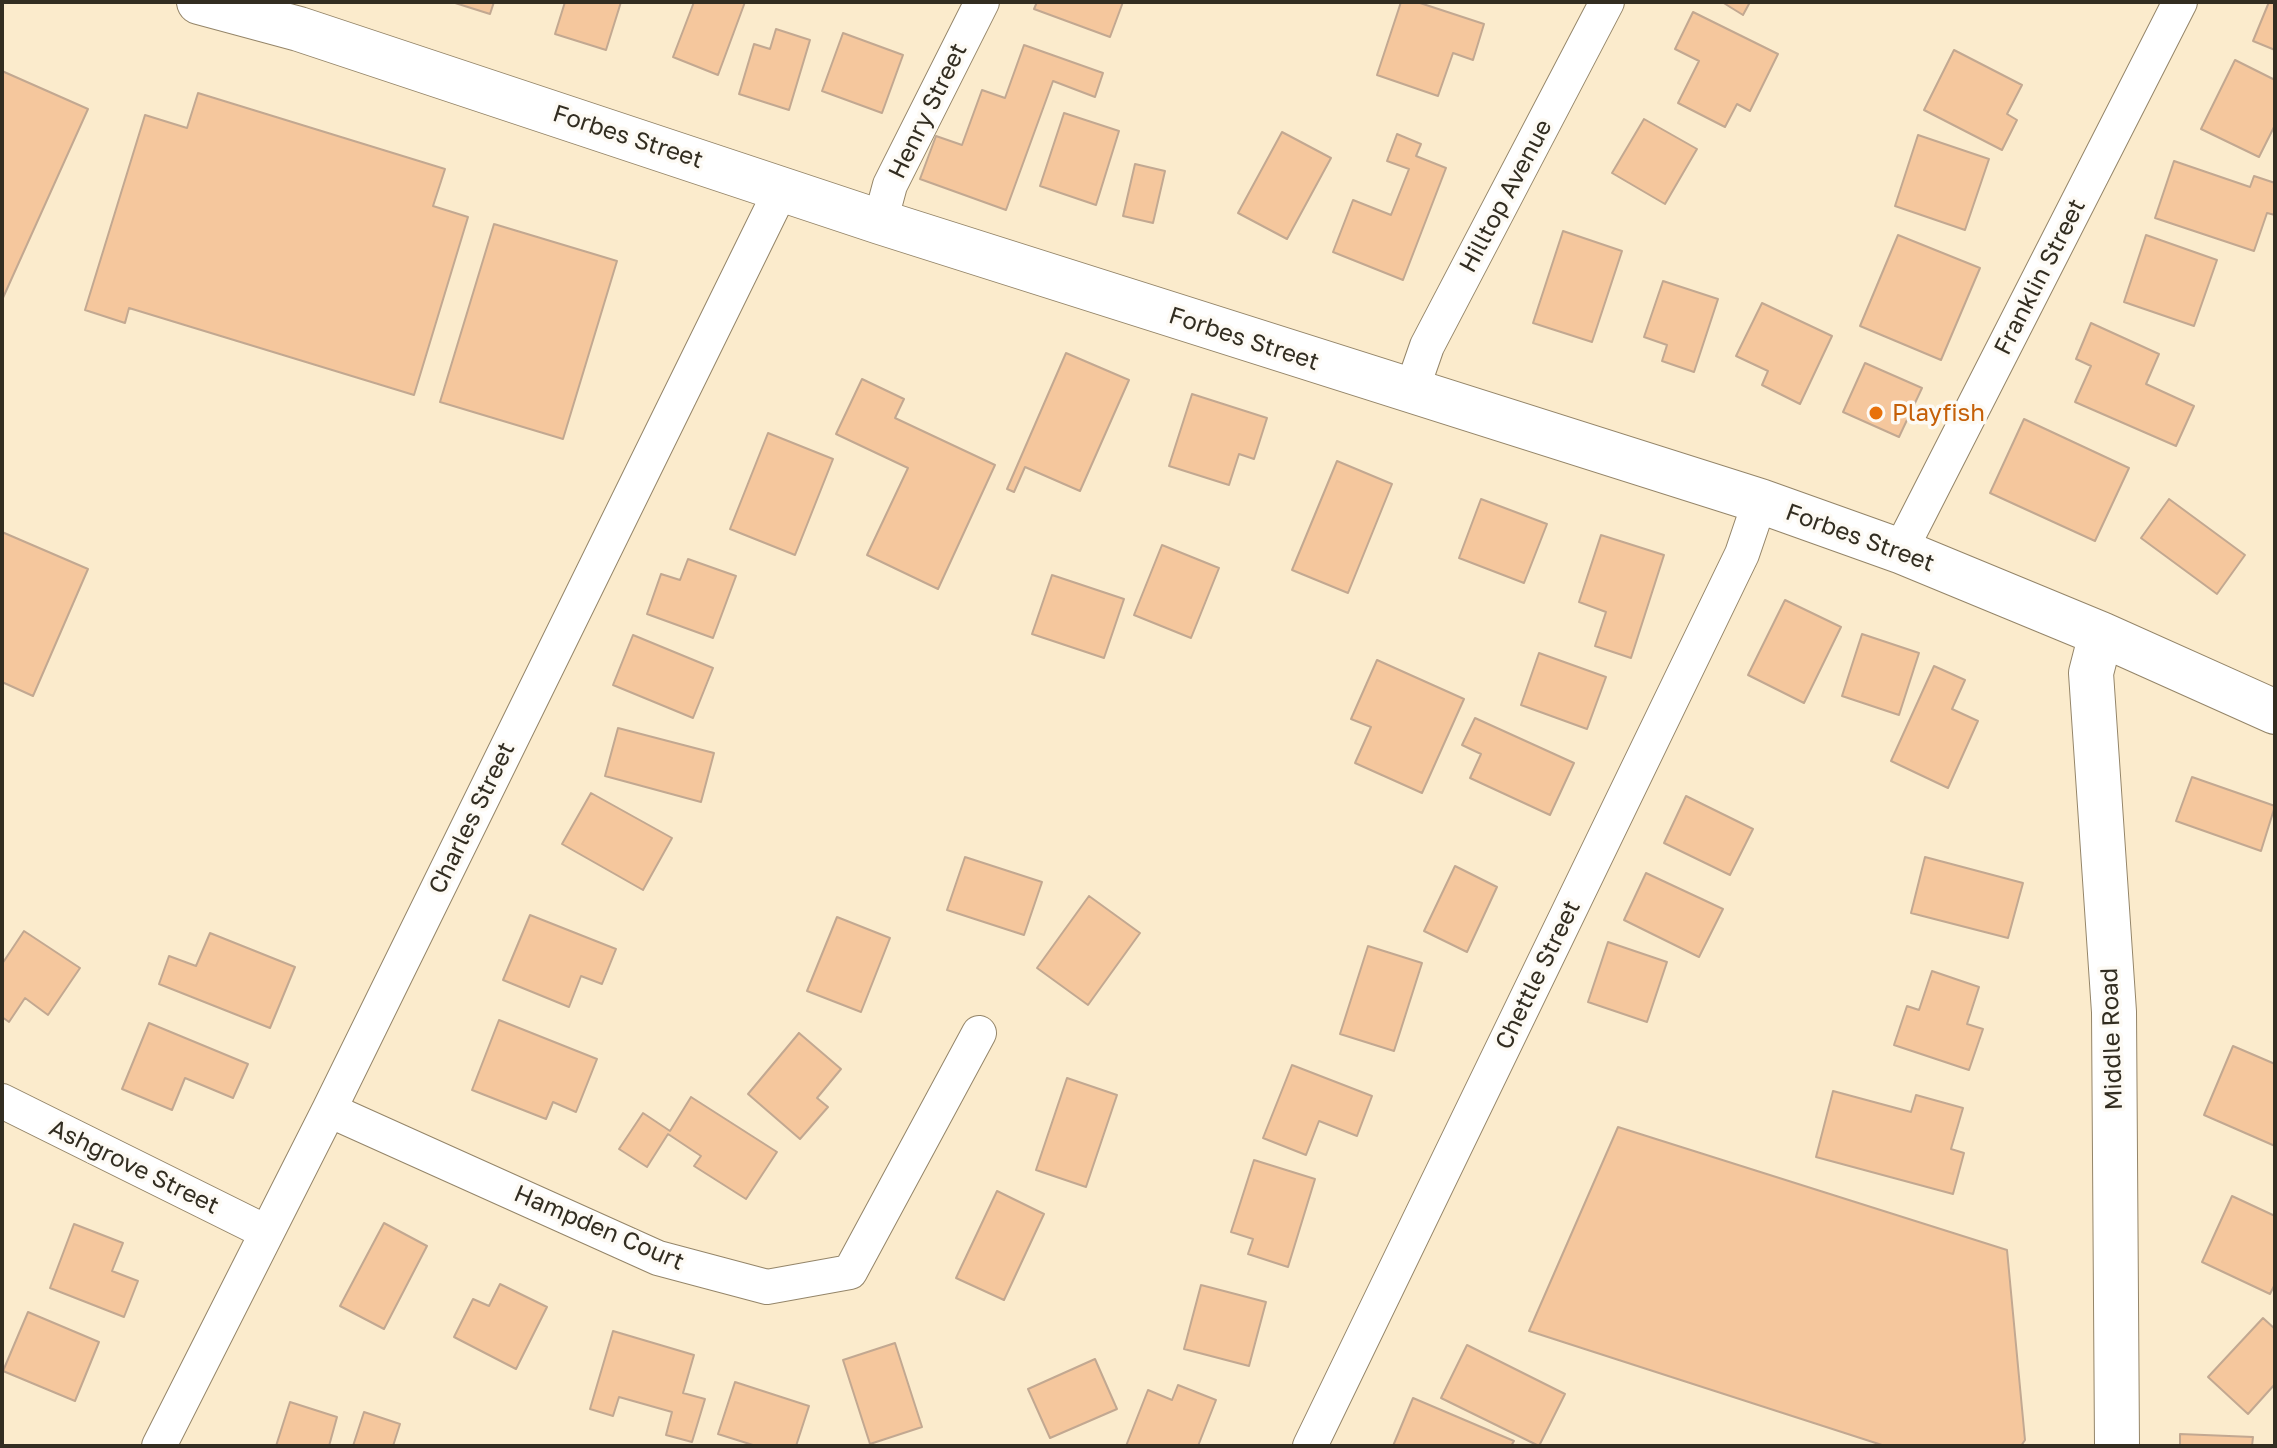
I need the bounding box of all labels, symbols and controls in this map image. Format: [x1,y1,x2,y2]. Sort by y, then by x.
street label: Henry Street [883,38,973,184]
street label: Forbes Street [549,99,707,175]
street label: Hilltop Avenue [1454,115,1558,277]
street label: Franklin Street [1988,194,2092,360]
street label: Forbes Street [1165,301,1323,377]
place label: Playfish [1892,399,1985,427]
marker: Playfish [1867,404,1885,422]
street label: Forbes Street [1782,498,1938,578]
street label: Charles Street [423,737,521,899]
street label: Chettle Street [1489,896,1587,1054]
street label: Middle Road [2095,967,2129,1111]
street label: Ashgrove Street [44,1113,224,1221]
street label: Hampden Court [510,1179,688,1277]

